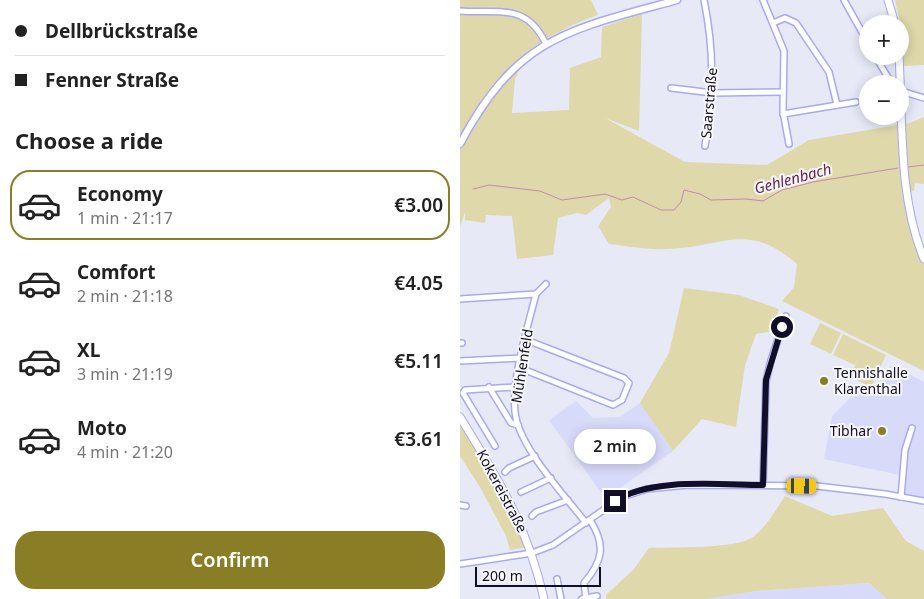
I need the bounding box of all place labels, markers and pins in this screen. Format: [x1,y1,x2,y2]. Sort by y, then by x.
place label: Tennishalle Klarenthal [834,363,908,398]
marker: Tennishalle Klarenthal [818,375,830,387]
place label: Tibhar [830,421,872,440]
marker: Tibhar [876,425,888,437]

